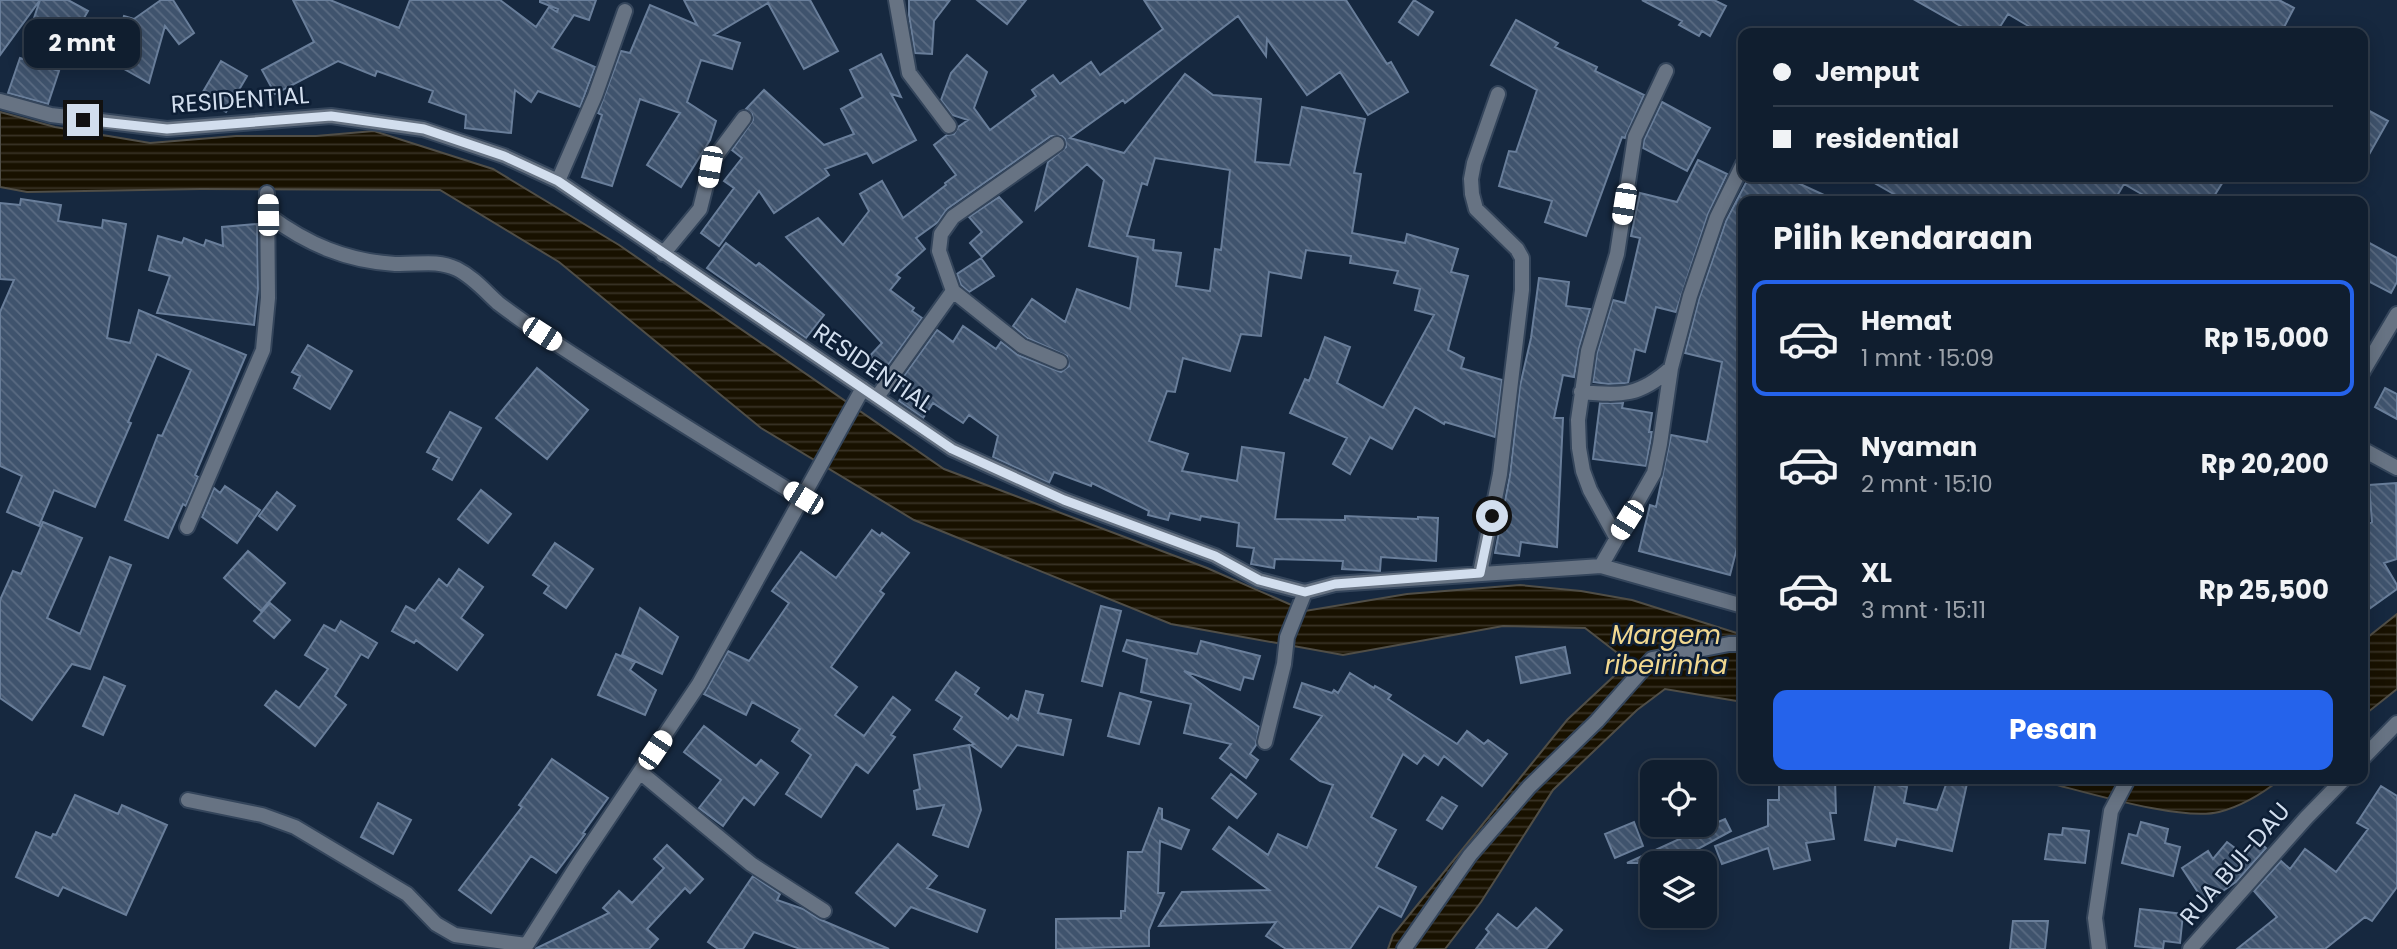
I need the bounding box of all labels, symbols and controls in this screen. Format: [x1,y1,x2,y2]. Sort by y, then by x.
callout: 2 mnt [25,18,141,68]
text: 2 mnt [48,27,116,59]
text: Jemput [1815,54,1919,90]
street label: RESIDENTIAL [170,78,310,121]
route end [67,104,99,136]
text: residential [1815,121,1959,157]
car [697,144,724,190]
car [1611,182,1638,226]
car [258,194,279,236]
text: Pilih kendaraan [1773,215,2033,260]
text: Hemat [1861,303,1952,339]
icon: car [1777,307,1840,370]
car [519,314,566,354]
street label: RESIDENTIAL [807,315,940,420]
text: Rp 15,000 [2204,320,2329,356]
text: 1 mnt · 15:09 [1861,342,1994,374]
text: Nyaman [1861,429,1977,465]
icon: car [1777,433,1840,496]
text: Rp 20,200 [2201,446,2329,482]
text: 2 mnt · 15:10 [1861,468,1993,500]
car [780,478,827,518]
car [1607,497,1648,543]
route start [1476,500,1508,532]
text: XL [1861,555,1892,591]
icon: car [1777,559,1840,622]
text: Rp 25,500 [2199,572,2329,608]
text: 3 mnt · 15:11 [1861,594,1986,626]
water label: Margem ribeirinha [1604,617,1728,683]
button: Pesan [1773,690,2333,770]
car [635,727,676,773]
map controls [1640,760,1717,928]
button: locate [1640,760,1717,837]
street label: RUA BUI-DAU [2172,795,2297,932]
button: layers [1640,851,1717,928]

